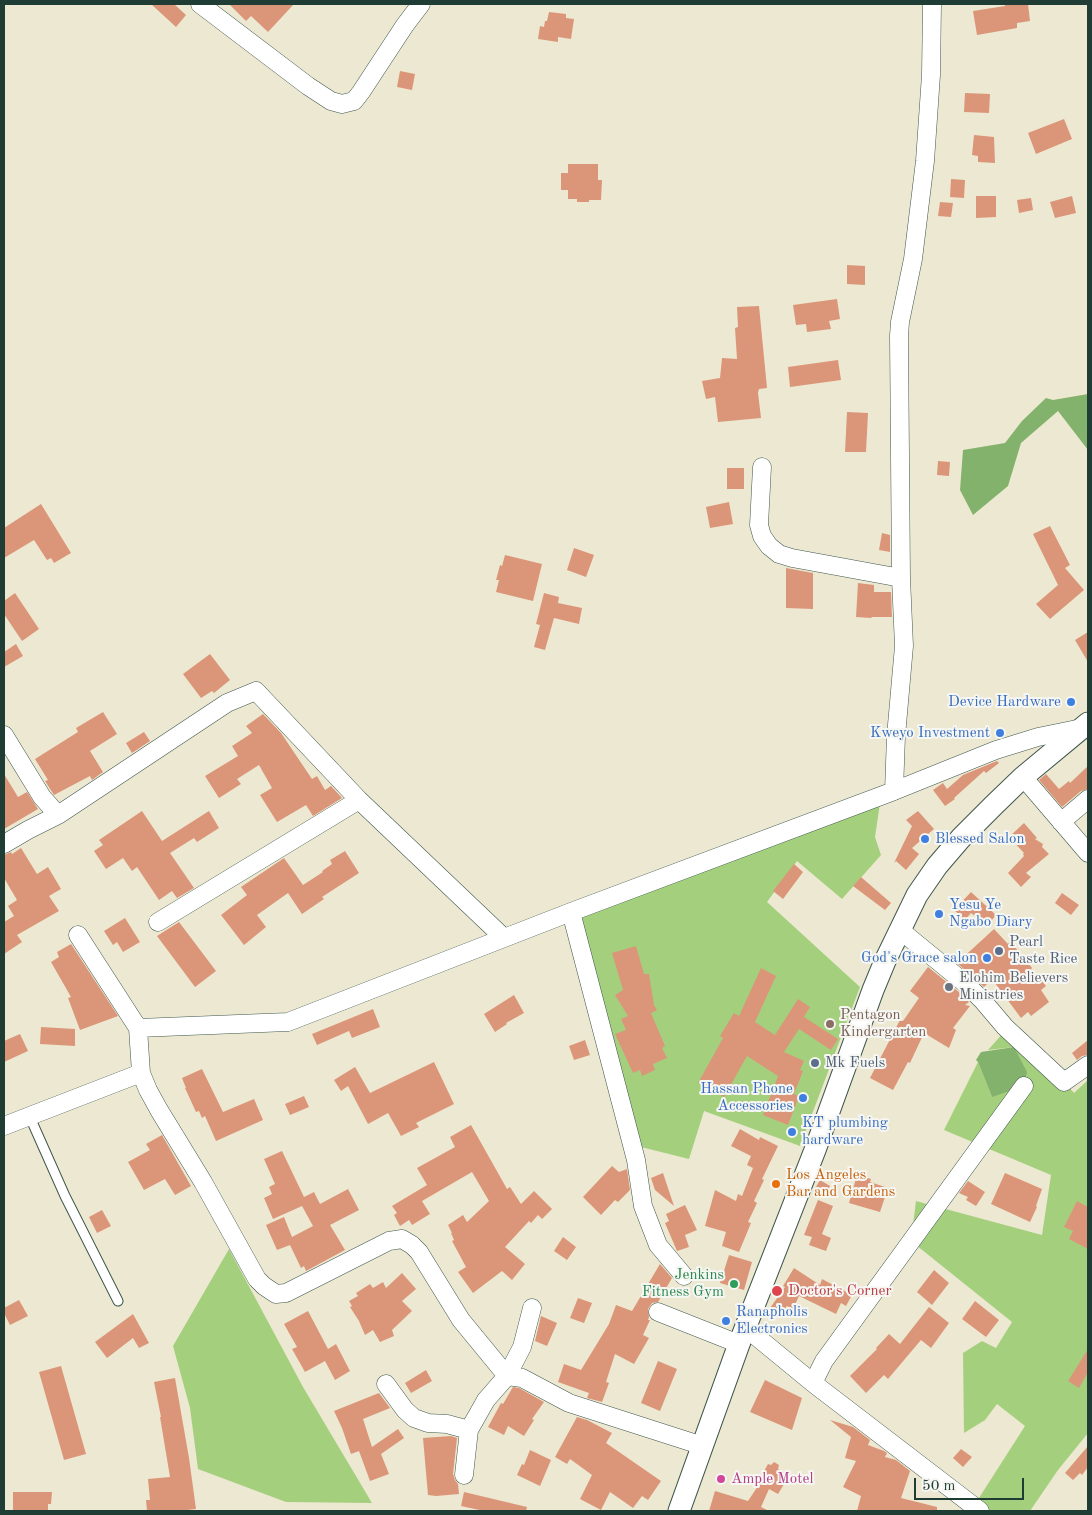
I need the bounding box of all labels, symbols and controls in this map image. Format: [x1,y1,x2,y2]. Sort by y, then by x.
place label: Device Hardware [948,693,1061,711]
marker: Device Hardware [1065,696,1077,708]
place label: Kweyo Investment [870,724,990,742]
marker: Kweyo Investment [994,727,1006,739]
place label: Blessed Salon [935,830,1025,848]
marker: Blessed Salon [919,833,931,845]
place label: Yesu Ye Ngabo Diary [949,896,1033,931]
marker: Yesu Ye Ngabo Diary [933,908,945,920]
place label: Pearl Taste Rice [1009,933,1077,968]
marker: Pearl Taste Rice [993,945,1005,957]
place label: God's Grace salon [861,949,977,967]
marker: God's Grace salon [981,952,993,964]
place label: Elohim Believers Ministries [959,969,1068,1004]
marker: Elohim Believers Ministries [943,981,955,993]
place label: Pentagon Kindergarten [840,1006,926,1041]
marker: Pentagon Kindergarten [824,1018,836,1030]
place label: Mk Fuels [825,1054,885,1072]
marker: Mk Fuels [809,1057,821,1069]
place label: Hassan Phone Accessories [700,1080,793,1115]
marker: Hassan Phone Accessories [797,1092,809,1104]
place label: KT plumbing hardware [802,1114,888,1149]
marker: KT plumbing hardware [786,1126,798,1138]
place label: Los Angeles Bar and Gardens [786,1166,895,1201]
marker: Los Angeles Bar and Gardens [770,1178,782,1190]
place label: Jenkins Fitness Gym [642,1266,724,1301]
marker: Jenkins Fitness Gym [728,1278,740,1290]
place label: Doctor's Corner [788,1282,892,1300]
marker: Doctor's Corner [770,1284,784,1298]
place label: Ranapholis Electronics [736,1303,808,1338]
marker: Ranapholis Electronics [720,1315,732,1327]
scale bar [917,1468,1027,1500]
place label: Ample Motel [731,1470,813,1488]
marker: Ample Motel [715,1473,727,1485]
text: 50 m [922,1479,956,1494]

